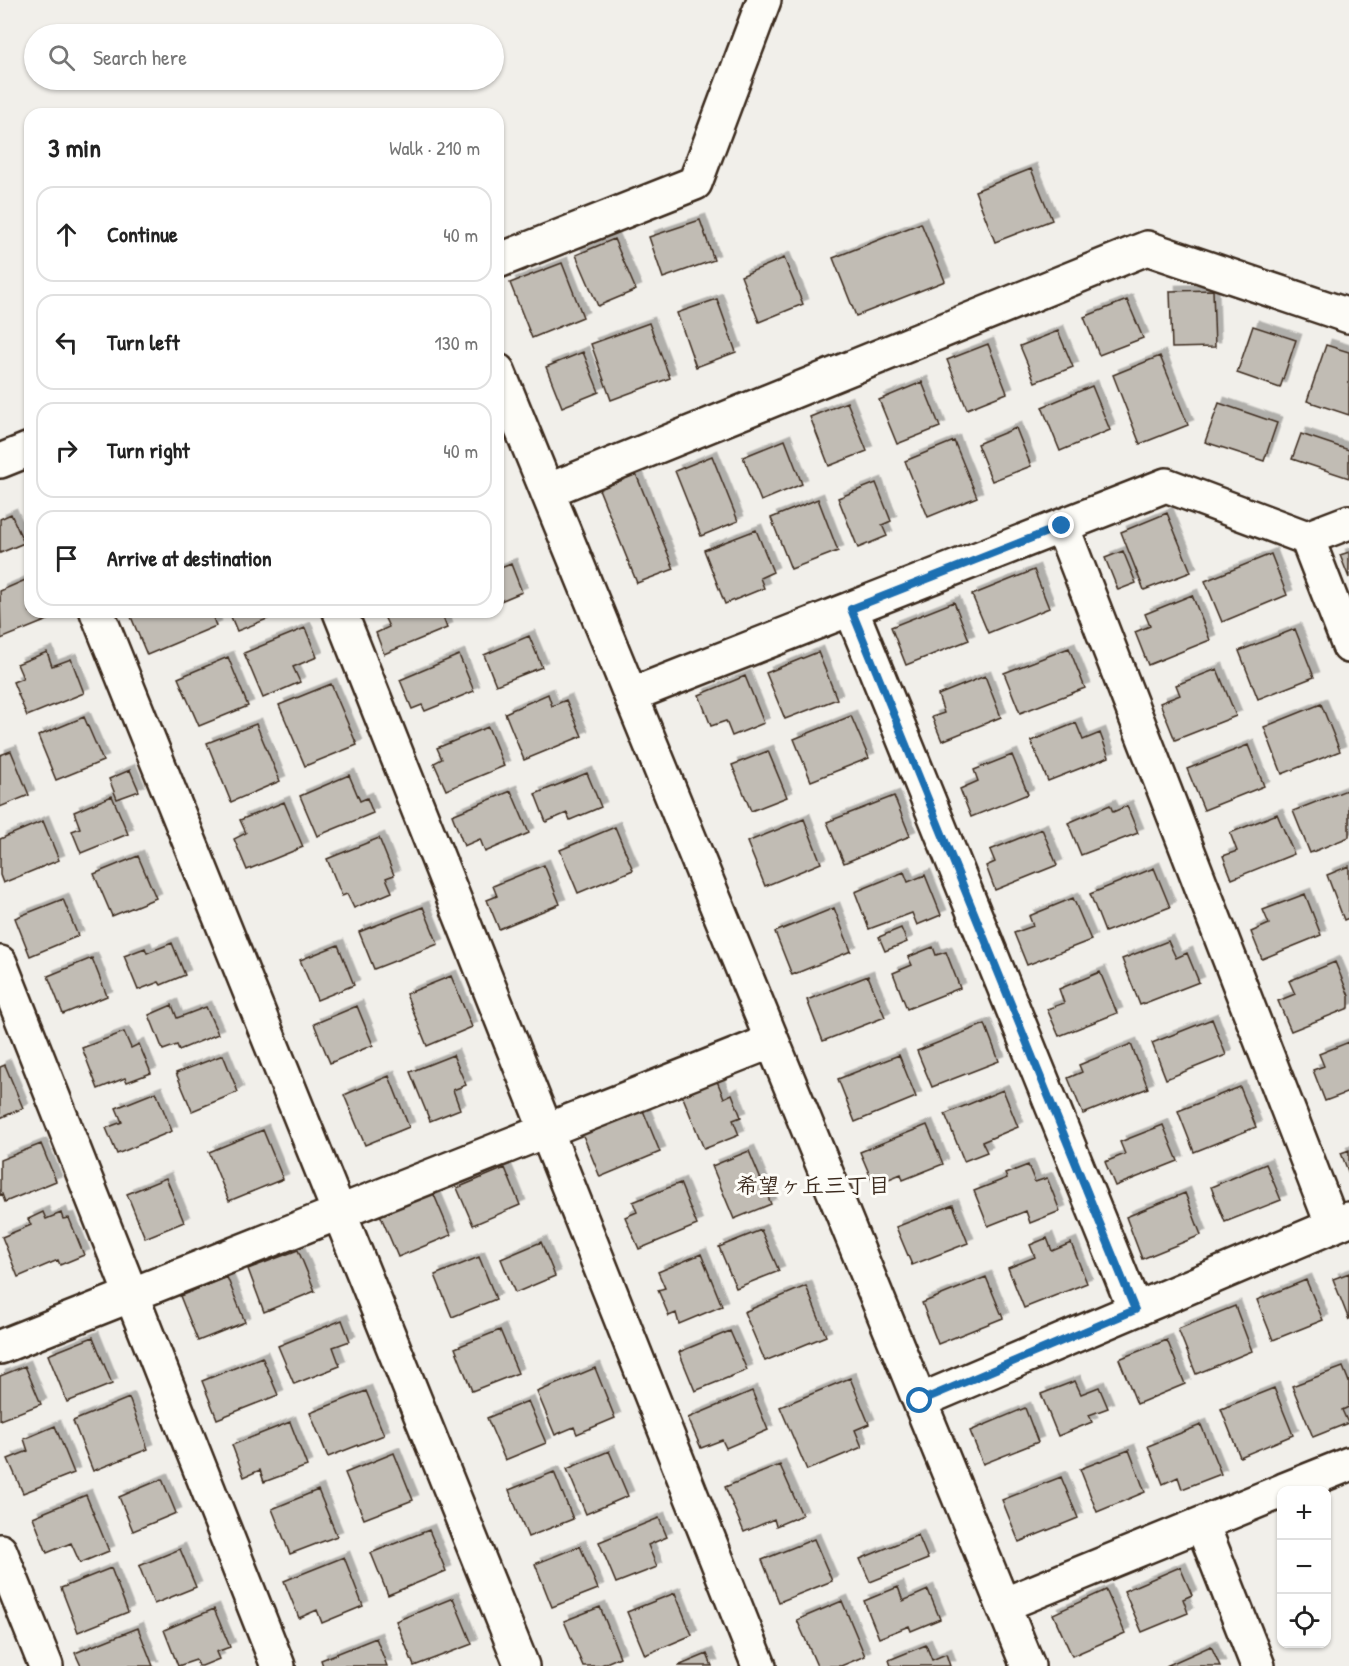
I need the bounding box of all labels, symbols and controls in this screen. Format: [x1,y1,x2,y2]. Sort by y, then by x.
search box [24,24,504,90]
icon: search [45,41,78,74]
text: Search here [93,42,187,72]
text: 3 min [48,130,101,165]
text: Walk · 210 m [389,134,480,161]
icon: ahead [50,218,83,251]
text: Continue [107,219,178,249]
text: 40 m [443,221,478,248]
icon: left [50,326,83,359]
text: Turn left [107,327,180,357]
text: 130 m [435,329,478,356]
icon: right [50,434,83,467]
text: Turn right [107,435,190,465]
text: 40 m [443,437,478,464]
route end [1048,512,1074,538]
icon: arrive [50,542,83,575]
text: Arrive at destination [107,543,272,573]
district label: 希望ヶ丘三丁目 [736,1170,890,1200]
route start [906,1387,932,1413]
map controls [1277,1486,1331,1648]
button: + [1277,1486,1331,1540]
button: − [1277,1540,1331,1594]
button: locate [1277,1594,1331,1648]

